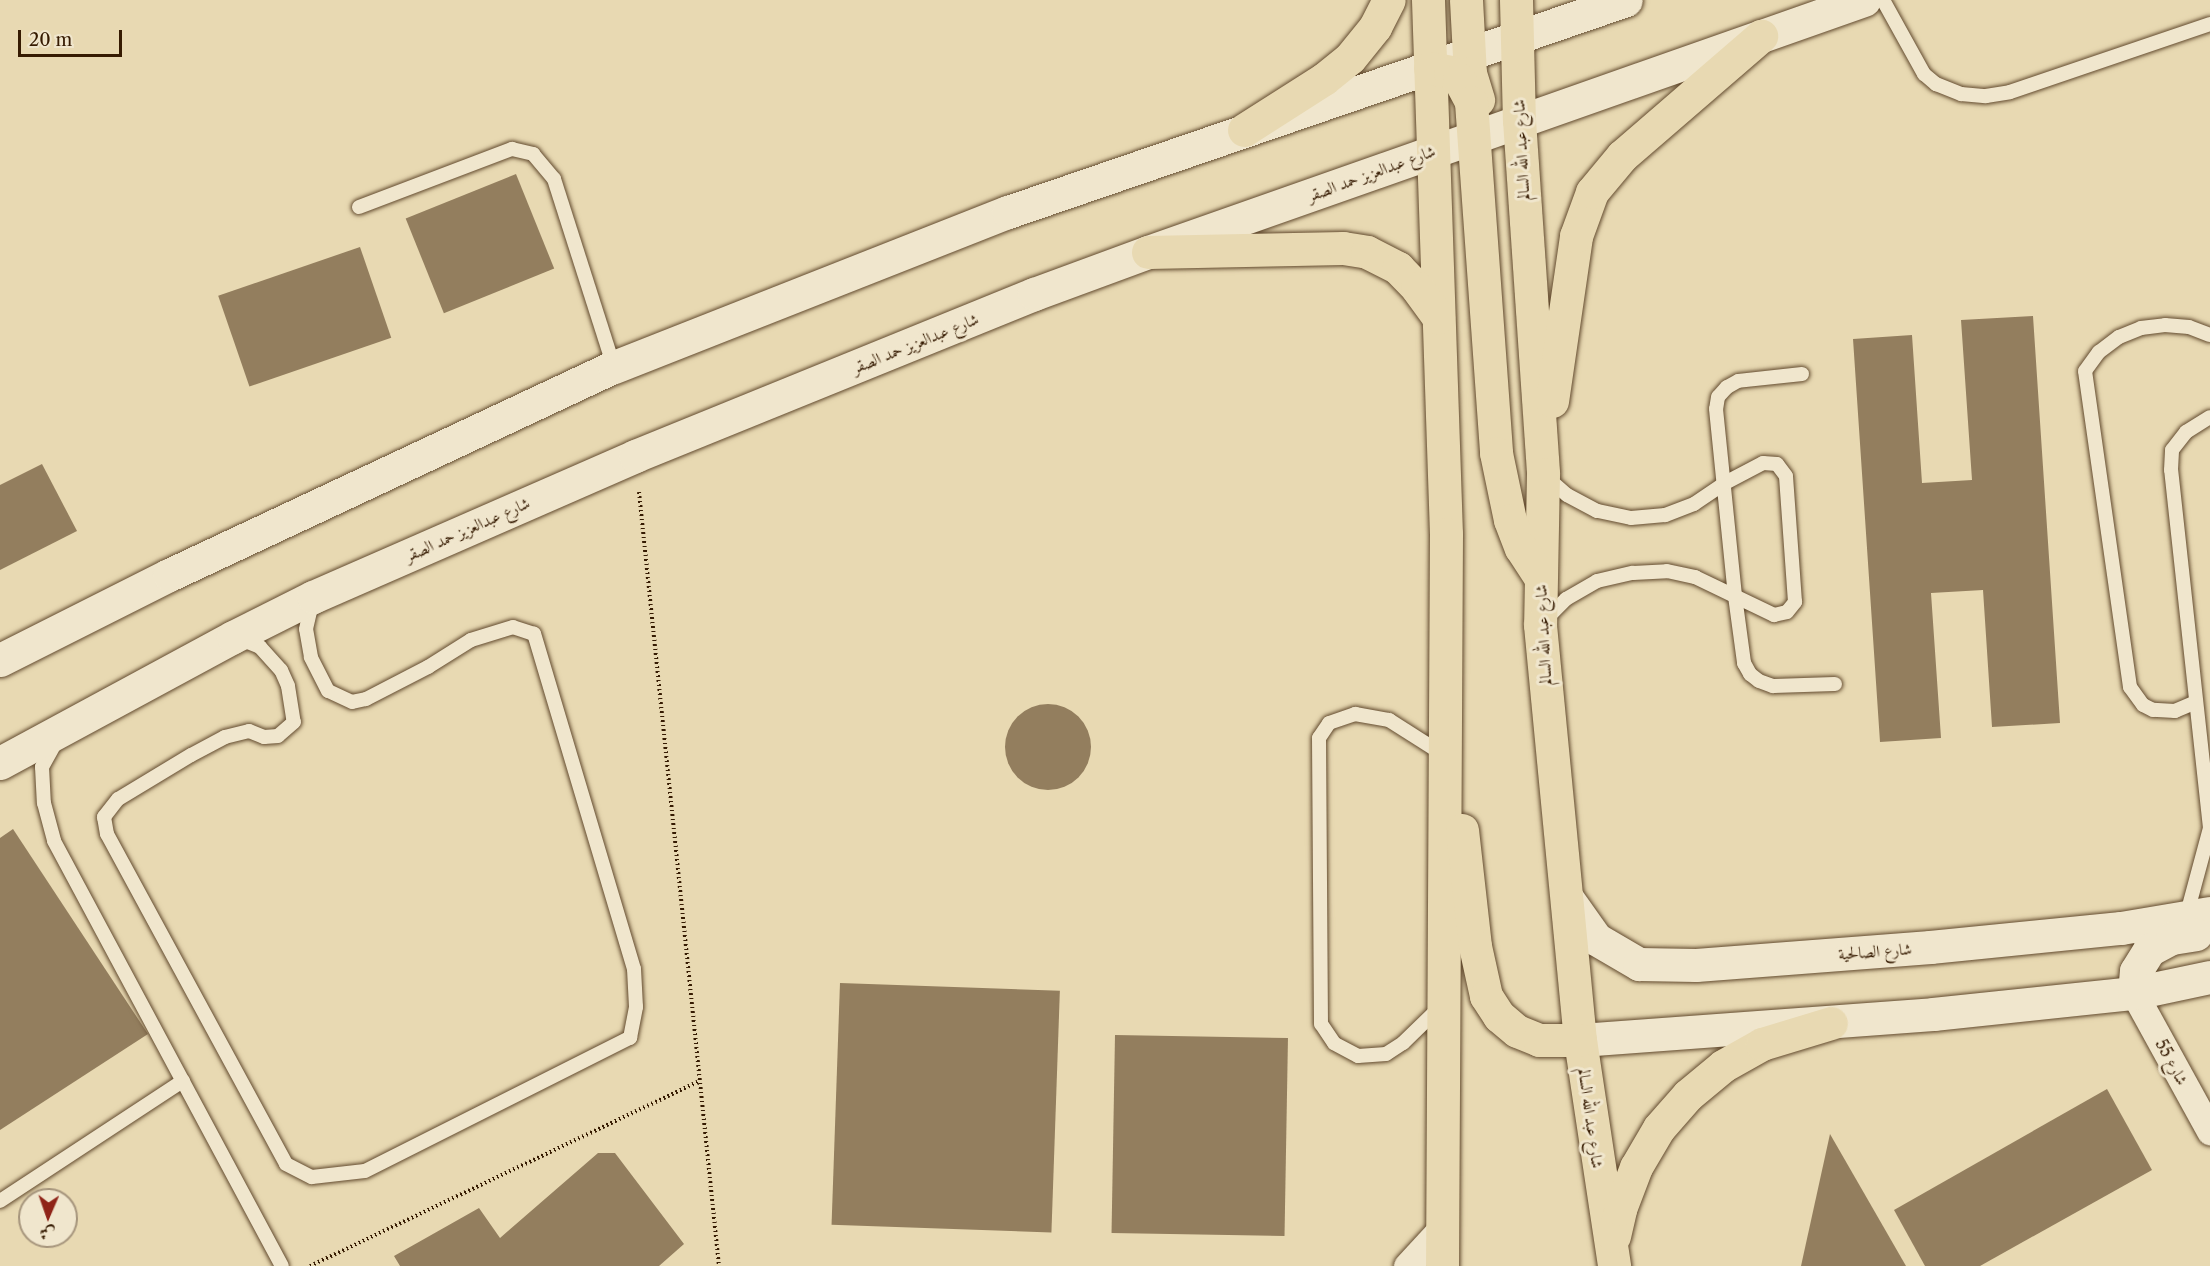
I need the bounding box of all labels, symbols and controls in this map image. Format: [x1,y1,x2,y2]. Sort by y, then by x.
scale bar [21,18,124,56]
text: 20 m [29,29,72,51]
street label: شارع عبد الله السالم [1509,99,1533,201]
street label: شارع عبدالعزيز حمد الصقر [1304,141,1438,205]
street label: شارع عبدالعزيز حمد الصقر [849,309,981,377]
street label: شارع عبدالعزيز حمد الصقر [402,493,532,565]
street label: شارع عبد الله السالم [1531,584,1555,686]
street label: شارع الصالحية [1838,939,1912,963]
street label: شارع 55 [2152,1036,2192,1088]
street label: شارع عبد الله السالم [1574,1067,1608,1169]
north arrow [18,1188,78,1248]
text: ش [39,1224,56,1244]

